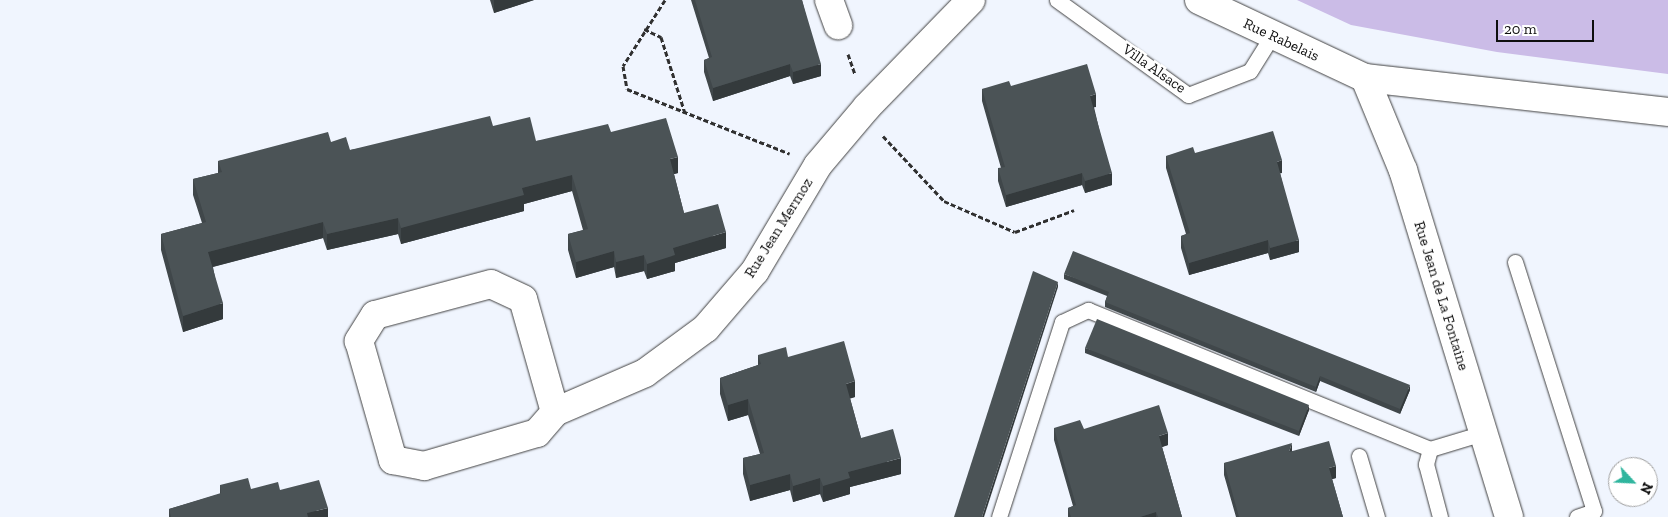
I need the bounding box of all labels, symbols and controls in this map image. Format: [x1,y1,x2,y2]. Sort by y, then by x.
scale bar [1498,10,1596,42]
street label: Rue Rabelais [1240,15,1322,65]
text: 20 m [1504,20,1537,38]
street label: Villa Alsace [1119,40,1189,98]
street label: Rue Jean Mermoz [741,175,817,281]
street label: Rue Jean de La Fontaine [1410,219,1472,373]
north arrow [1608,457,1658,507]
text: N [1636,480,1656,497]

